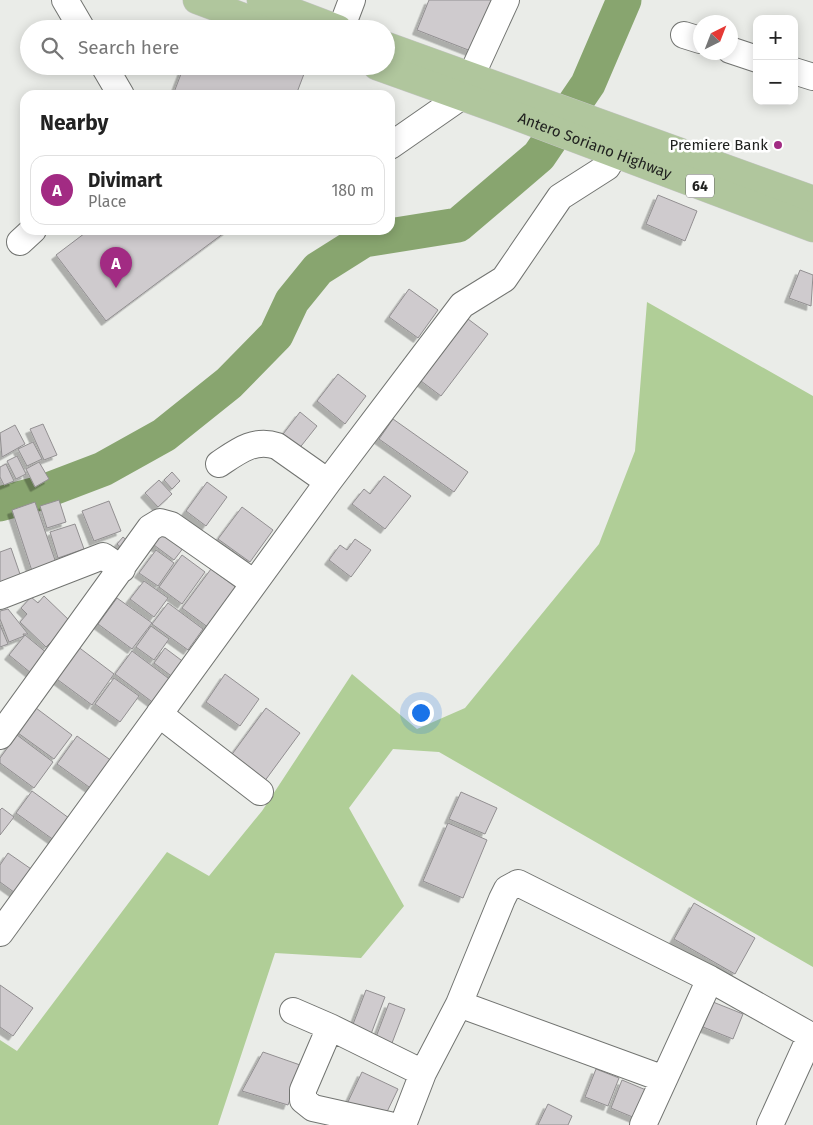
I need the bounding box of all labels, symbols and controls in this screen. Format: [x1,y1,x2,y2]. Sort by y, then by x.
north arrow [693,15,738,60]
map controls [753,15,798,105]
button: + [753,15,798,60]
search box [20,20,395,75]
icon: search [38,34,66,62]
text: Search here [78,36,179,59]
button: − [753,60,798,105]
street label: Antero Soriano Highway [516,109,675,183]
text: Nearby [40,110,108,136]
place label: Premiere Bank [670,136,768,154]
marker: Premiere Bank [772,139,784,151]
text: Divimart [88,169,162,192]
road number: 64 [686,175,714,198]
text: A [52,181,62,200]
text: 180 m [331,181,374,200]
text: Place [88,192,127,211]
pin: A [100,247,132,288]
your location [408,700,434,726]

